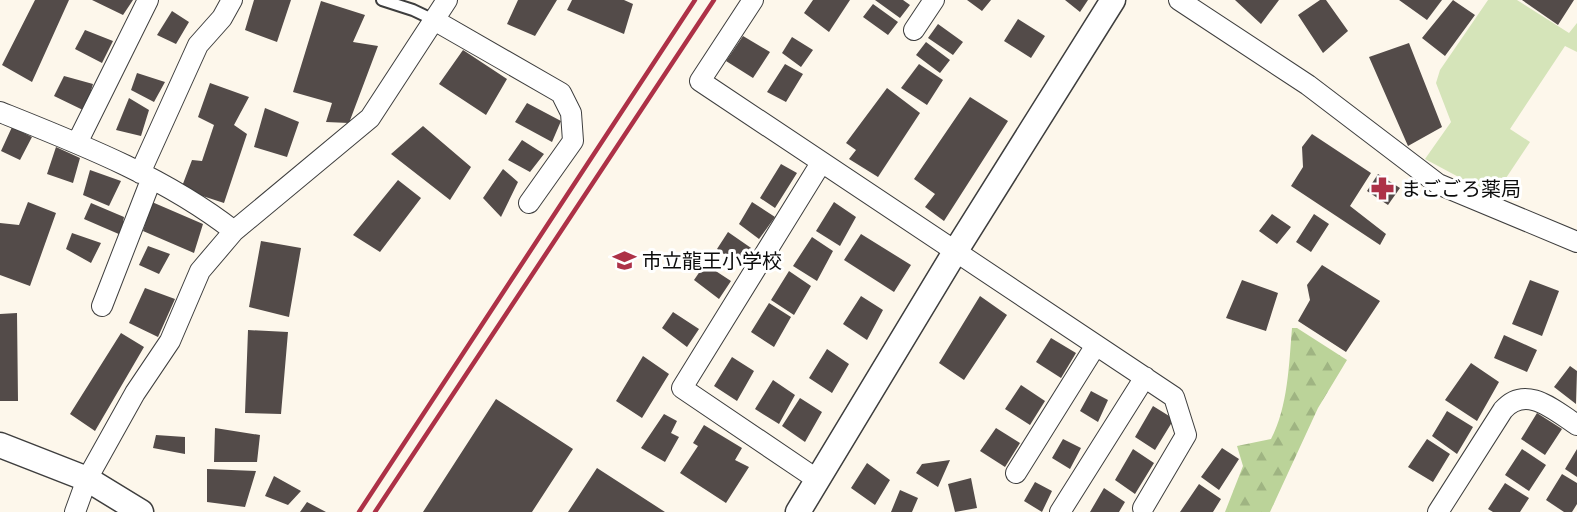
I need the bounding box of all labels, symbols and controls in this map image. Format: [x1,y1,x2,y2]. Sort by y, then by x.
pharmacy icon: まごごろ薬局 [1370,176,1396,202]
place label: まごごろ薬局 [1401,177,1521,201]
school or university icon: 市立龍王小学校 [611,248,637,274]
place label: 市立龍王小学校 [642,249,782,273]

